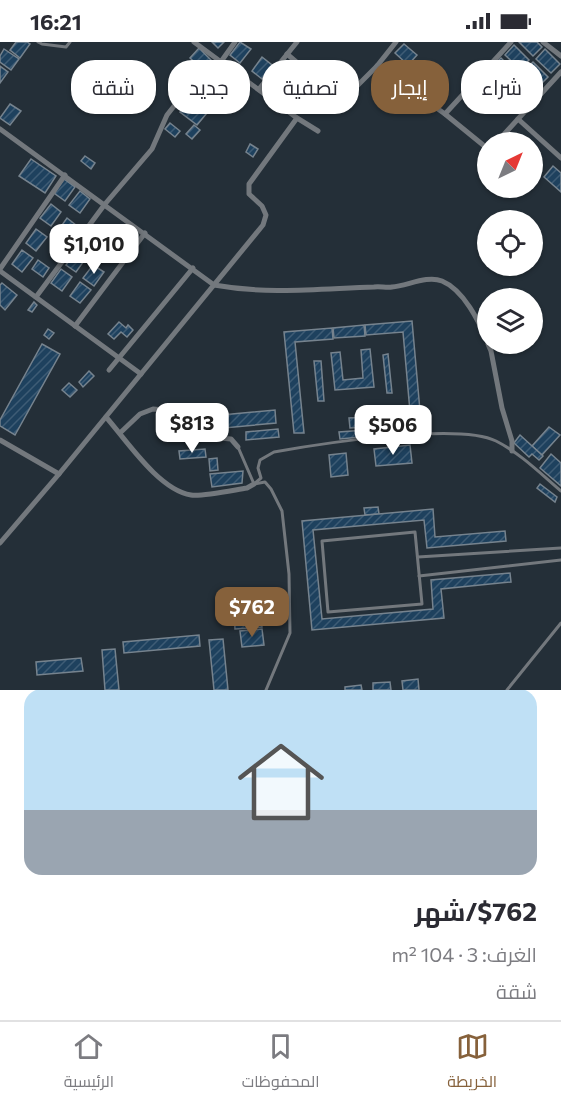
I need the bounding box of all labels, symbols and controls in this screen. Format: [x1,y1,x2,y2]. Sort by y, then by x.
text: 16:21 [30,8,82,35]
chip: شقة [71,60,156,114]
chip: جديد [168,60,250,114]
chip: تصفية [262,60,359,114]
chip: إيجار [371,60,449,114]
chip: شراء [461,60,543,114]
north arrow [477,132,543,198]
map controls [477,132,543,354]
button: locate [477,210,543,276]
pin: $1,010 [45,224,143,275]
text: $1,010 [64,231,124,255]
button: layers [477,288,543,354]
pin: $813 [156,403,228,454]
pin: $506 [357,405,429,456]
text: $813 [170,410,214,434]
text: $506 [369,412,417,436]
pin: $762 [216,587,288,638]
text: $762 [229,594,275,618]
icon: home [227,728,335,836]
text: $762/شهر [415,895,537,926]
text: الغرف: 3 · 104 m² [391,942,537,966]
text: شقة [496,979,537,1003]
tab: الرئيسية [64,1030,114,1096]
tab: المحفوظات [242,1030,320,1096]
tab: الخريطة [447,1030,497,1096]

